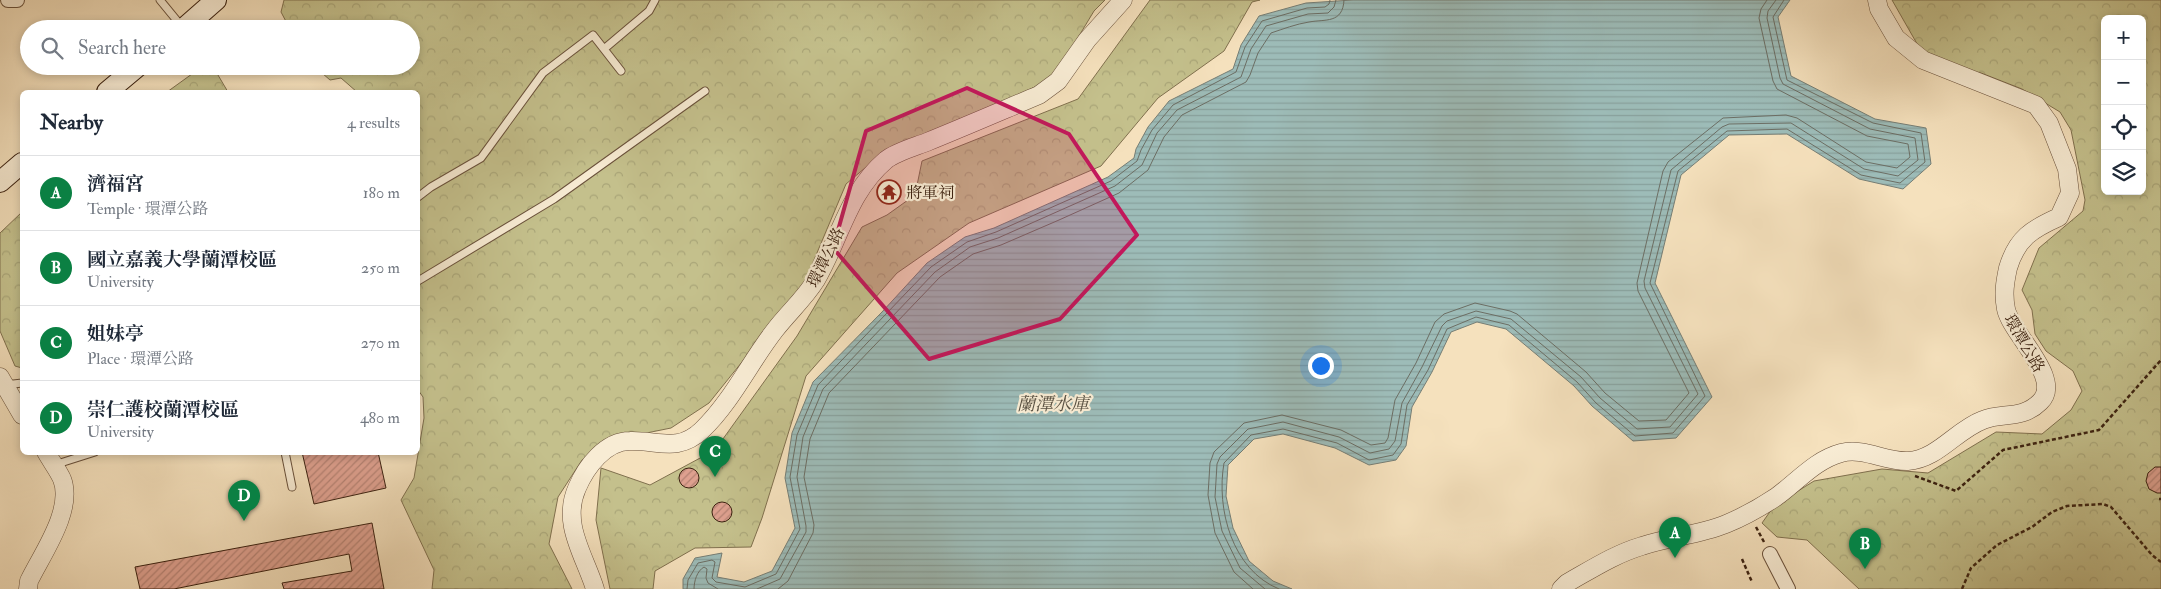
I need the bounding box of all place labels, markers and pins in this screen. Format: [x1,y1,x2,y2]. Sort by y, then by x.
temple icon: 將軍祠 [876,179,902,205]
place label: 將軍祠 [906,183,954,203]
pin: C [699,436,731,477]
pin: D [228,480,260,521]
pin: A [1659,517,1691,558]
pin: B [1849,528,1881,569]

